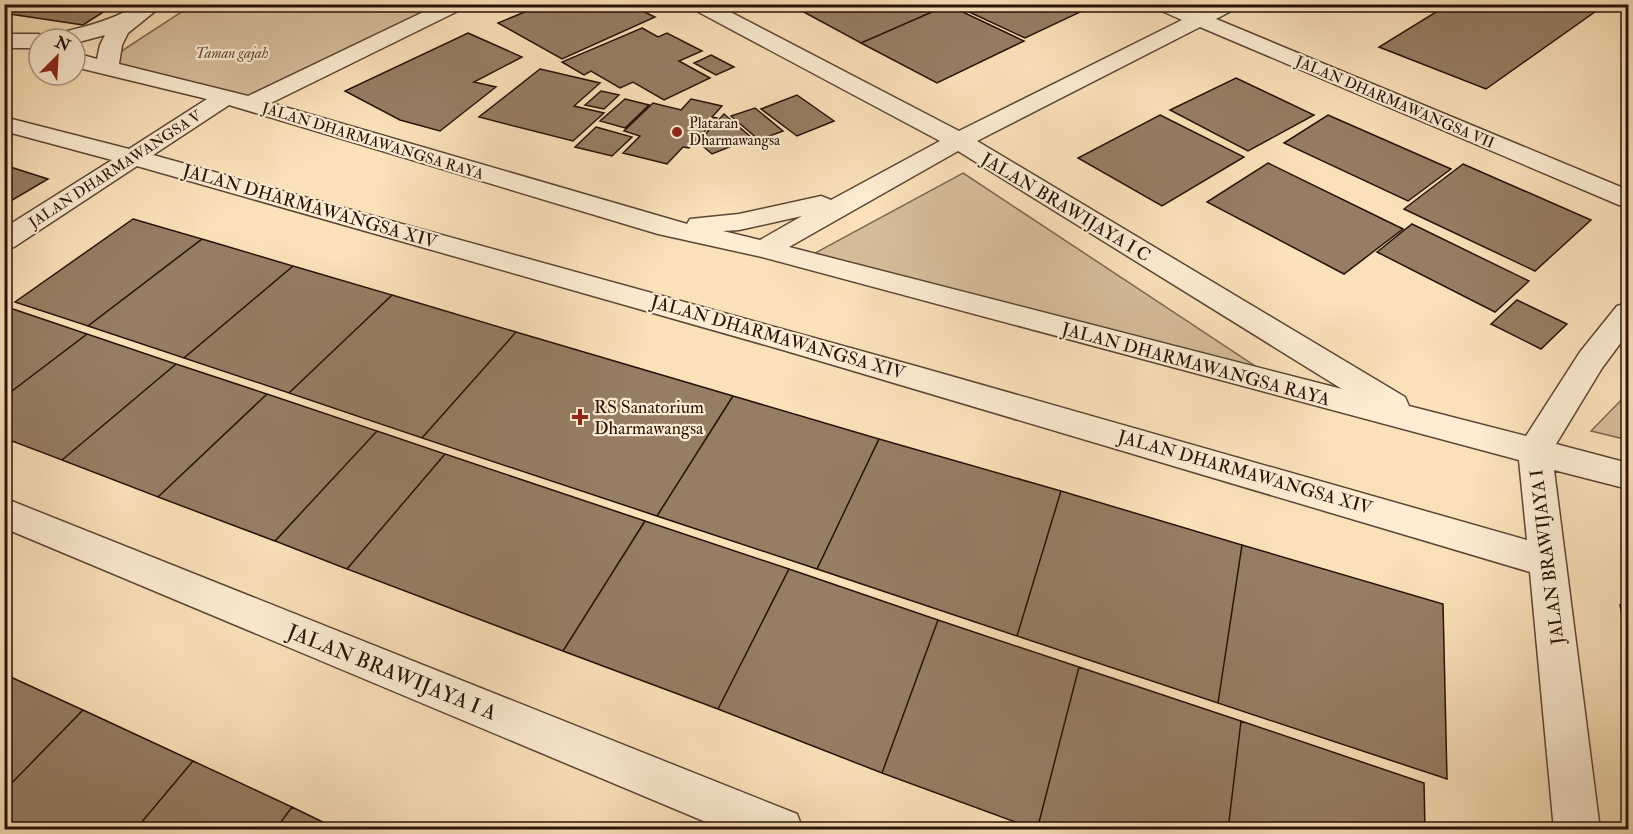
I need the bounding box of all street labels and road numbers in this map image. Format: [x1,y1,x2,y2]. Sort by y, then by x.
street label: JALAN DHARMAWANGSA VII [1291,51,1497,154]
street label: JALAN DHARMAWANGSA RAYA [259,98,486,185]
street label: JALAN DHARMAWANGSA V [25,106,207,234]
street label: JALAN BRAWIJAYA I C [976,147,1155,267]
street label: JALAN DHARMAWANGSA XIV [179,159,441,254]
street label: JALAN DHARMAWANGSA XIV [647,290,909,385]
street label: JALAN DHARMAWANGSA RAYA [1058,317,1333,412]
street label: JALAN DHARMAWANGSA XIV [1114,425,1376,520]
street label: JALAN BRAWIJAYA I [1525,468,1570,647]
street label: JALAN BRAWIJAYA I A [282,618,500,727]

